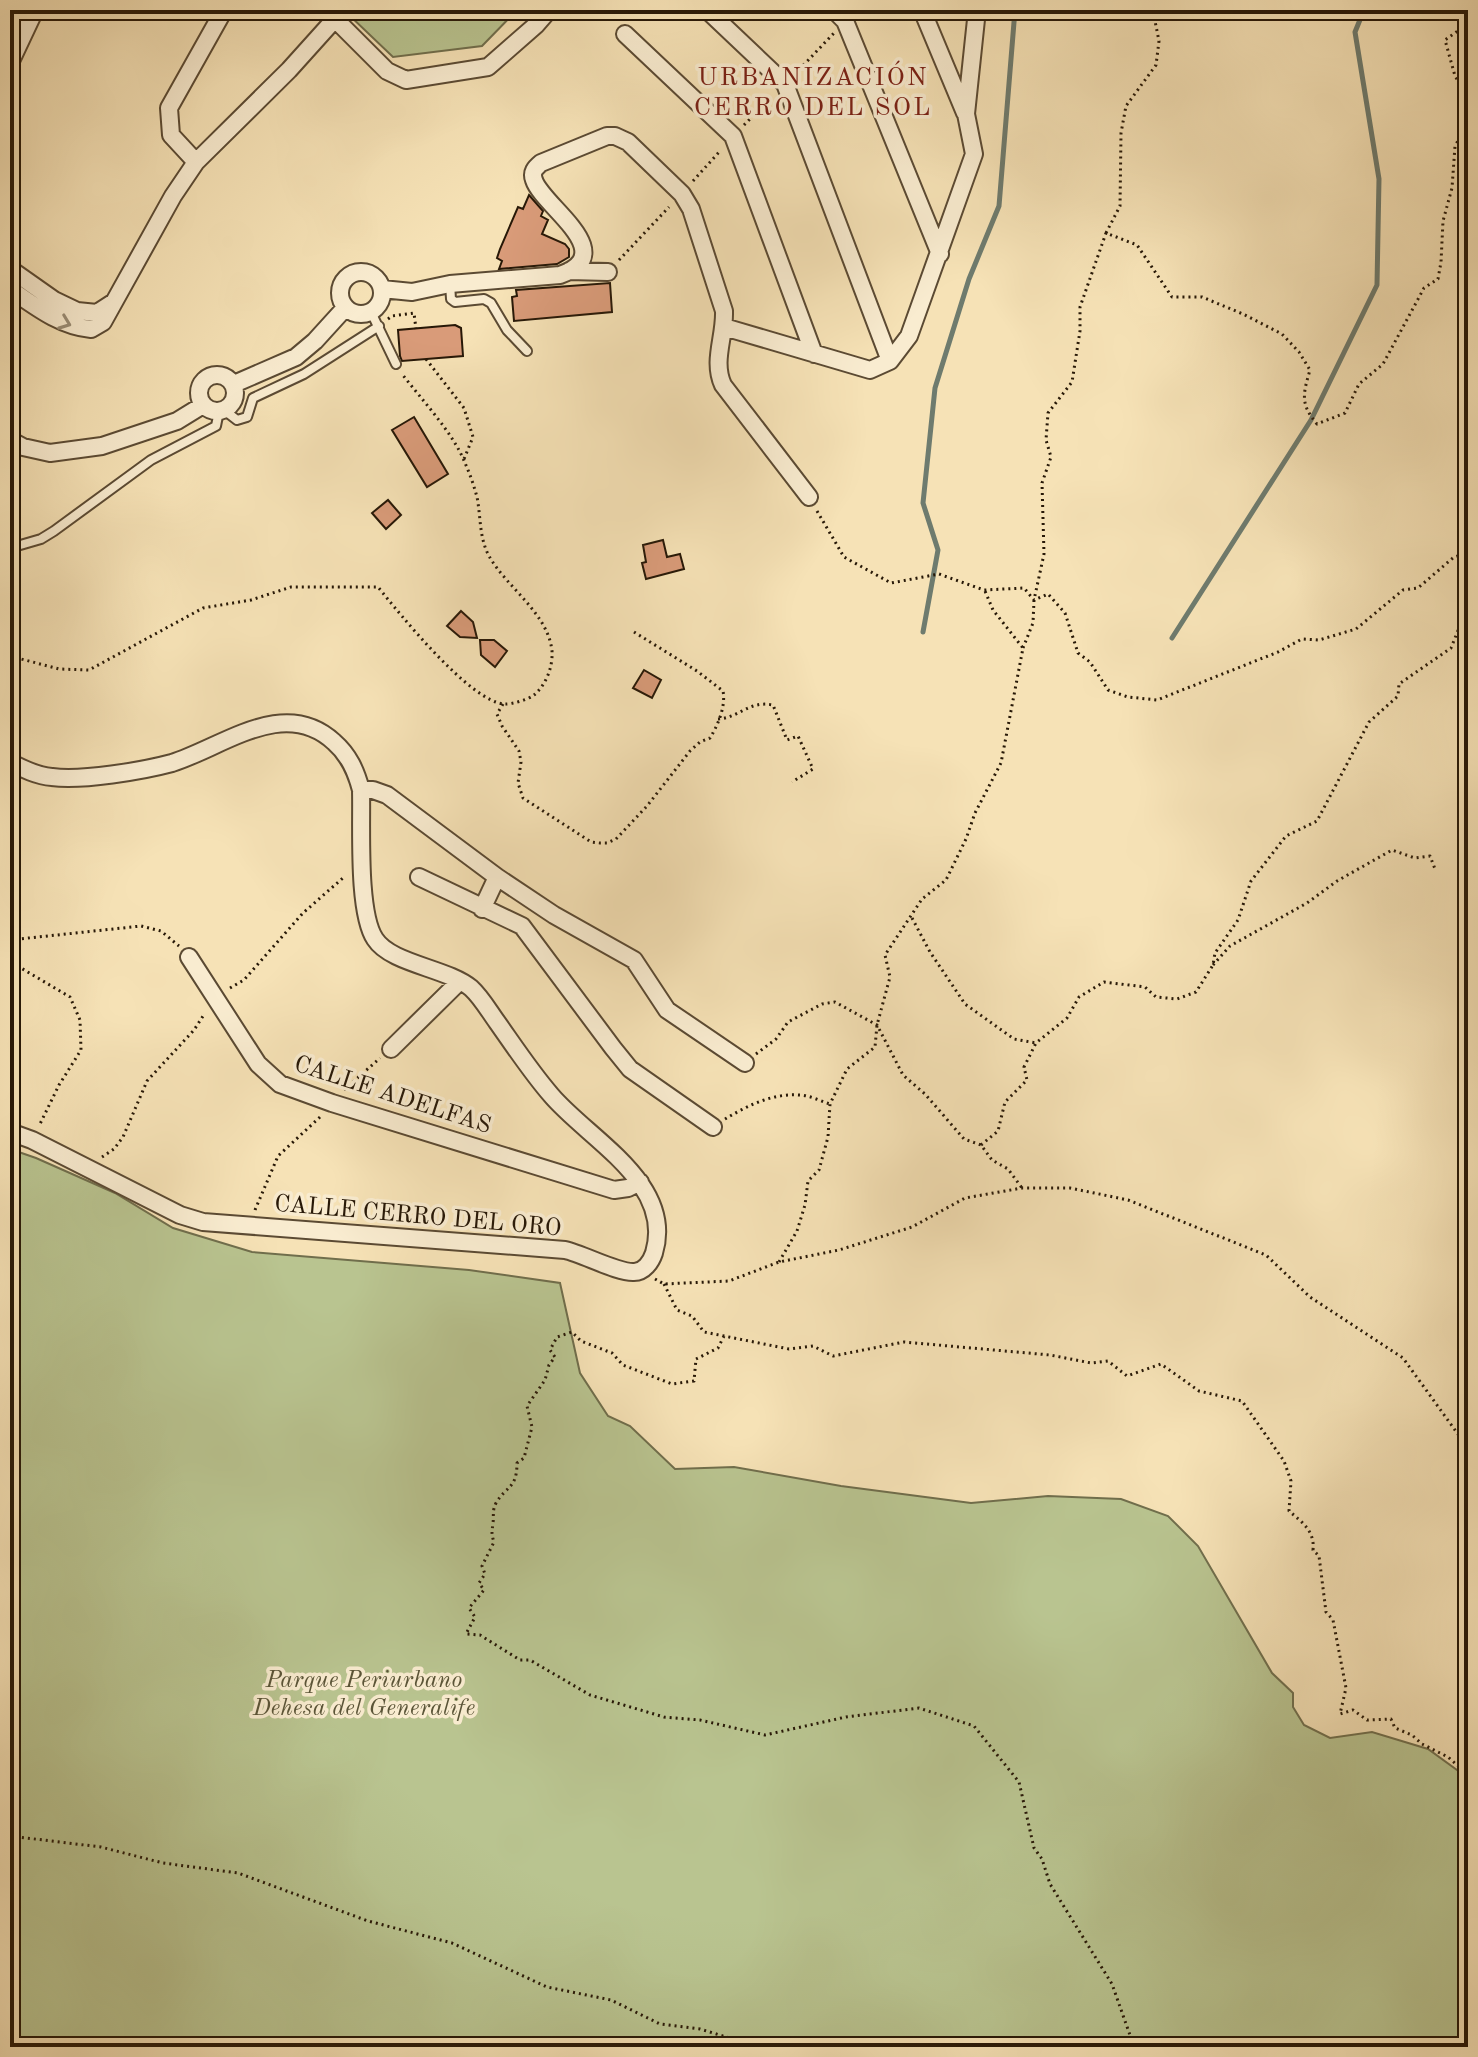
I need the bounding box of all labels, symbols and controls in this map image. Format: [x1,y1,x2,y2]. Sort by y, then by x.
district label: URBANIZACIÓN CERRO DEL SOL [694,60,932,121]
one-way arrow [57,313,71,330]
street label: CALLE ADELFAS [291,1053,494,1139]
street label: CALLE CERRO DEL ORO [273,1192,562,1241]
park label: Parque Periurbano Dehesa del Generalife [252,1669,476,1721]

